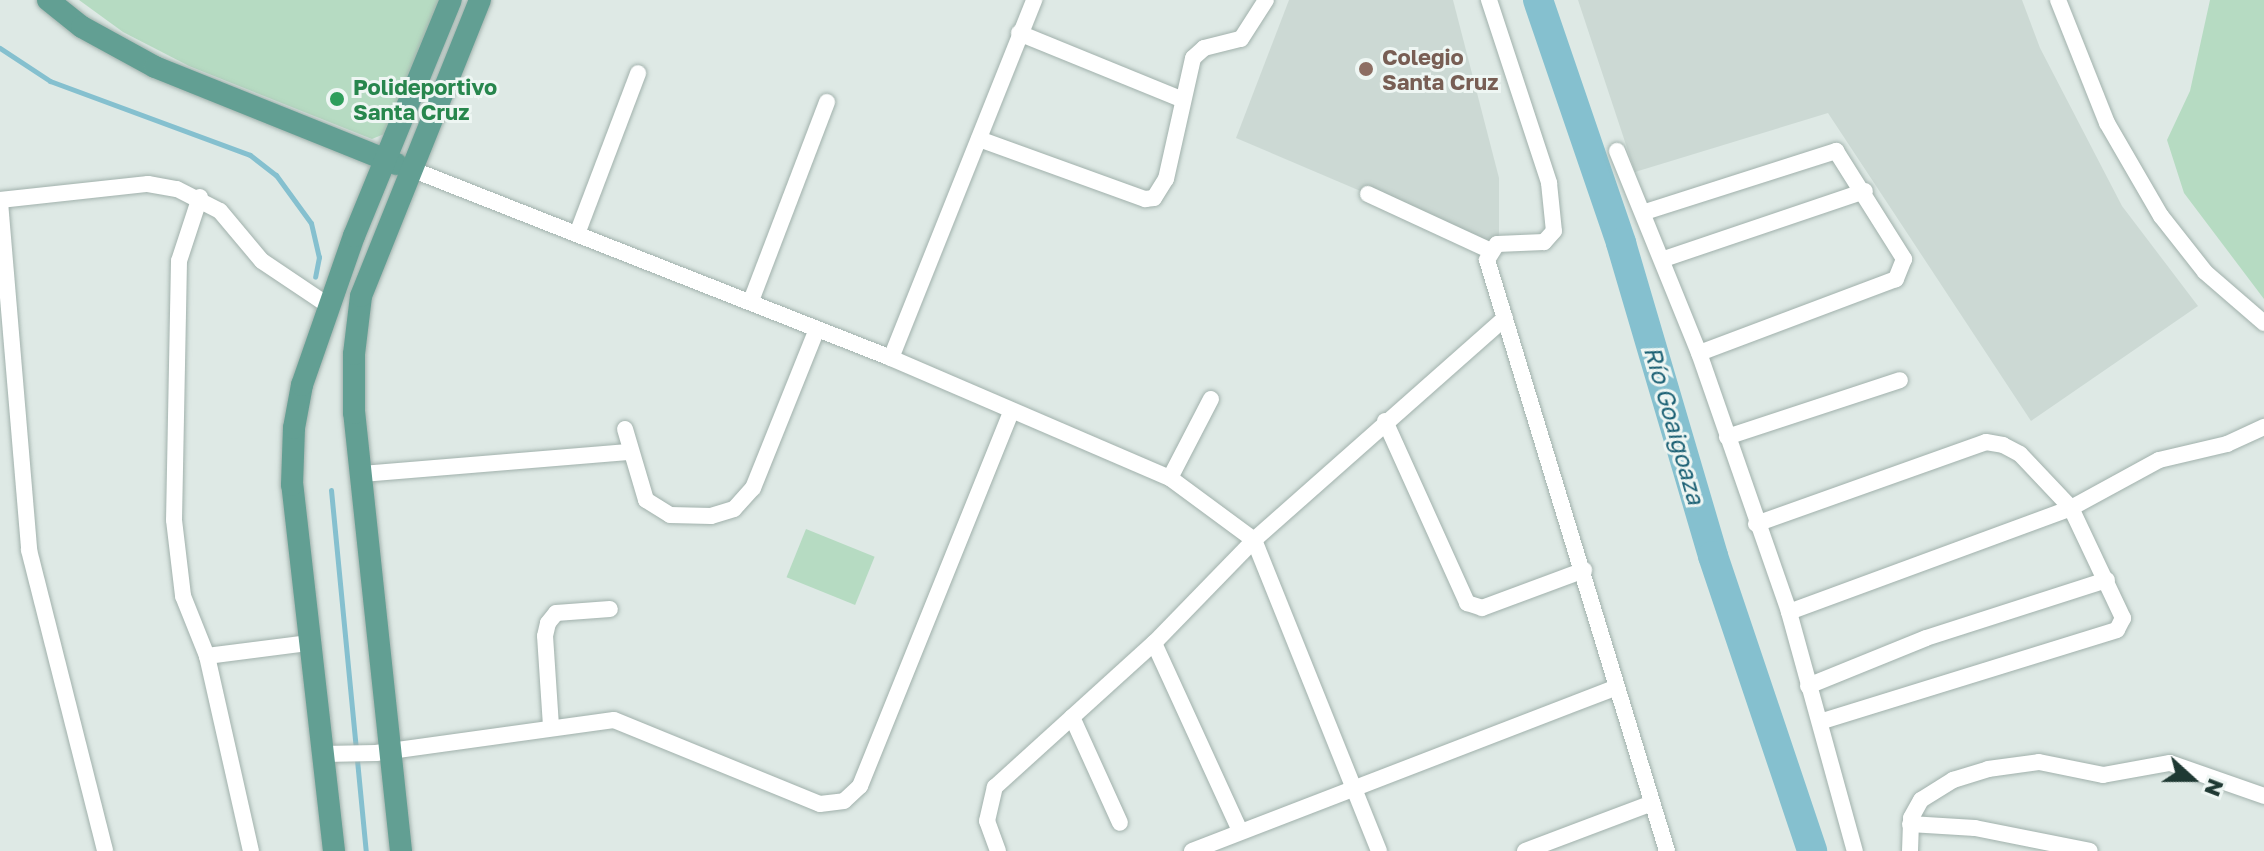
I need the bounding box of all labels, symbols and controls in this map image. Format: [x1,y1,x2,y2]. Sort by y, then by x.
place label: Colegio Santa Cruz [1382,43,1498,94]
marker: Colegio Santa Cruz [1357,60,1375,78]
place label: Polideportivo Santa Cruz [353,73,497,124]
marker: Polideportivo Santa Cruz [328,90,346,108]
water label: Río Goaigoaza [1639,343,1711,507]
north arrow [2152,739,2232,819]
text: N [2199,775,2230,800]

